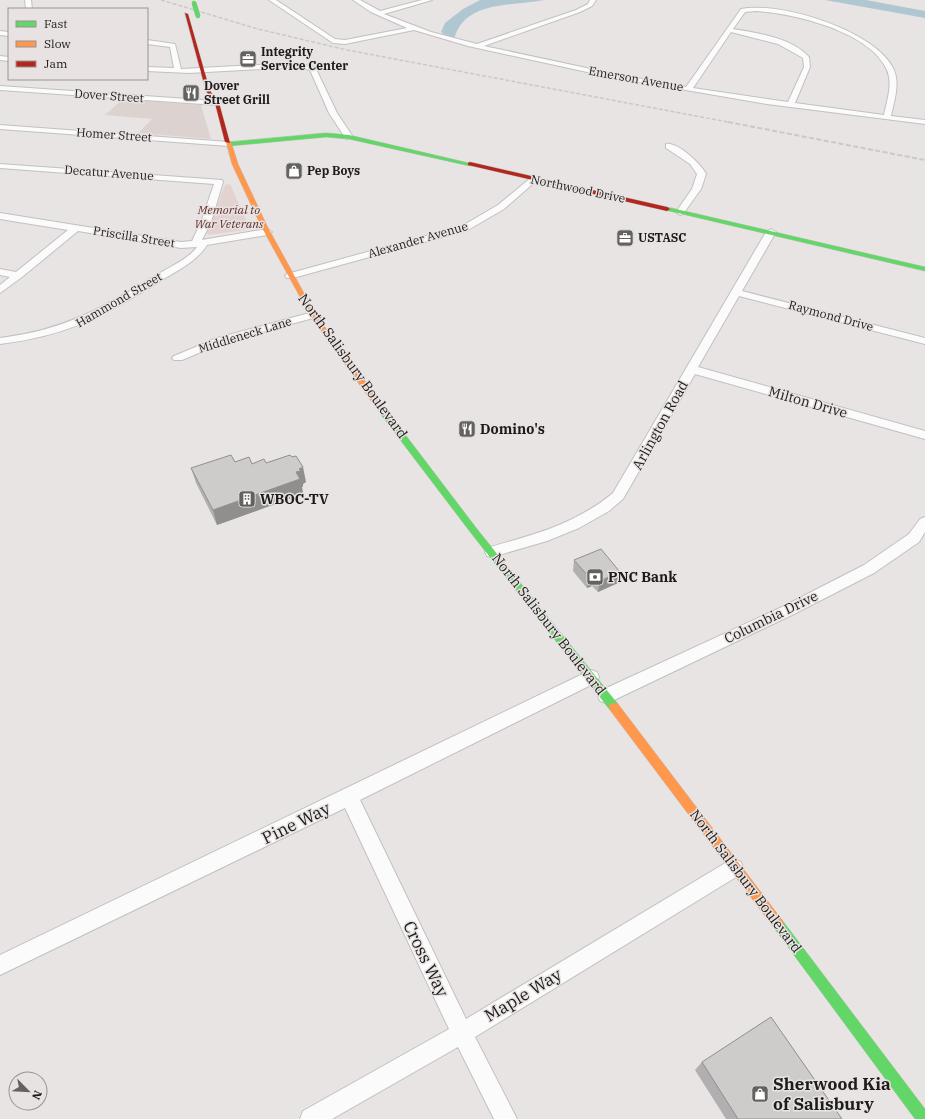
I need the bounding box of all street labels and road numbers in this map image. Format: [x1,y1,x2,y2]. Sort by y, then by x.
street label: Emerson Avenue [587,63,685,94]
street label: Dover Street [74,86,144,105]
street label: Homer Street [76,124,152,145]
street label: Decatur Avenue [64,162,154,183]
street label: Northwood Drive [529,171,627,206]
street label: Alexander Avenue [366,218,469,261]
street label: Priscilla Street [92,223,176,250]
street label: Hammond Street [73,269,165,330]
street label: North Salisbury Boulevard [294,290,412,442]
street label: Raymond Drive [787,297,875,334]
street label: Middleneck Lane [196,313,293,356]
street label: Arlington Road [628,377,692,473]
street label: Milton Drive [766,382,850,422]
street label: North Salisbury Boulevard [488,550,610,699]
street label: Columbia Drive [721,587,821,647]
street label: Pine Way [258,797,335,849]
street label: North Salisbury Boulevard [686,806,806,957]
street label: Cross Way [398,917,454,1001]
street label: Maple Way [480,963,566,1027]

